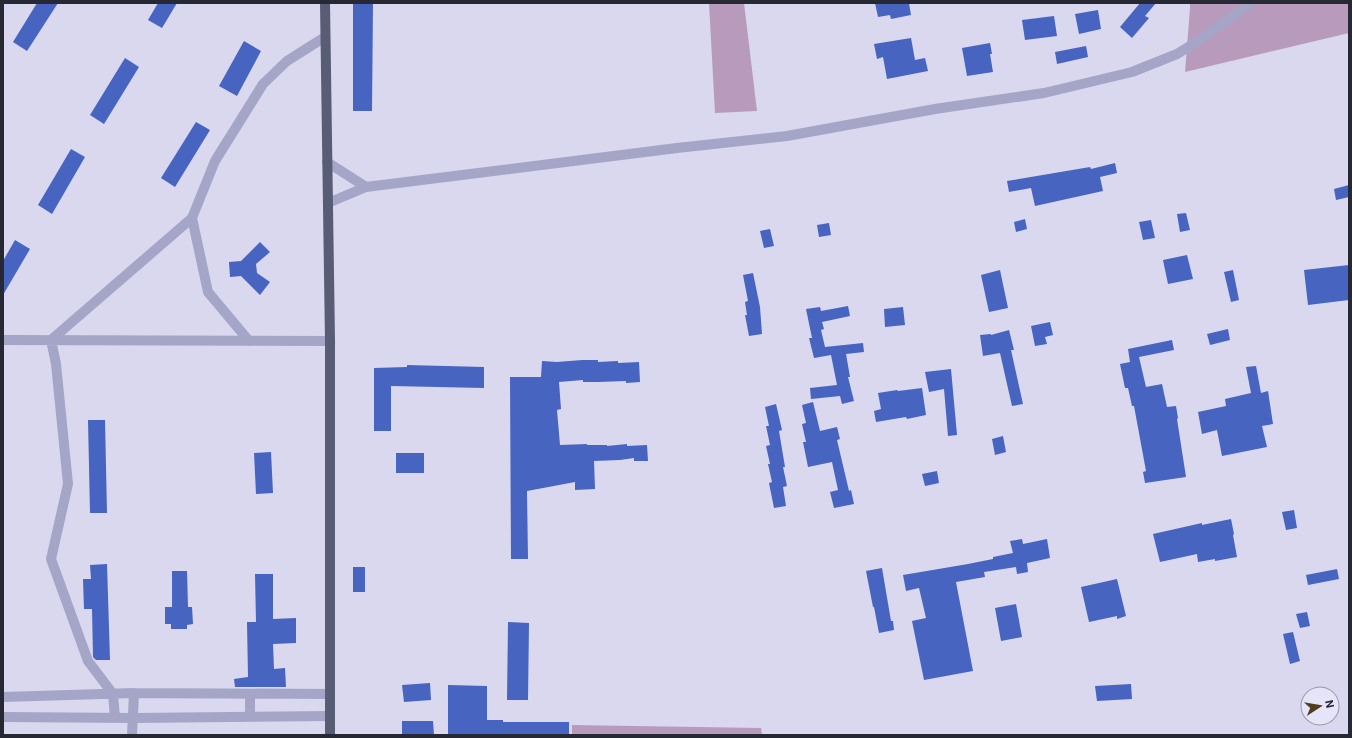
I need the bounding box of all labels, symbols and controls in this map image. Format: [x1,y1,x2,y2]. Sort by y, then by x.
north arrow [1300,686,1340,726]
text: N [1322,699,1337,709]

